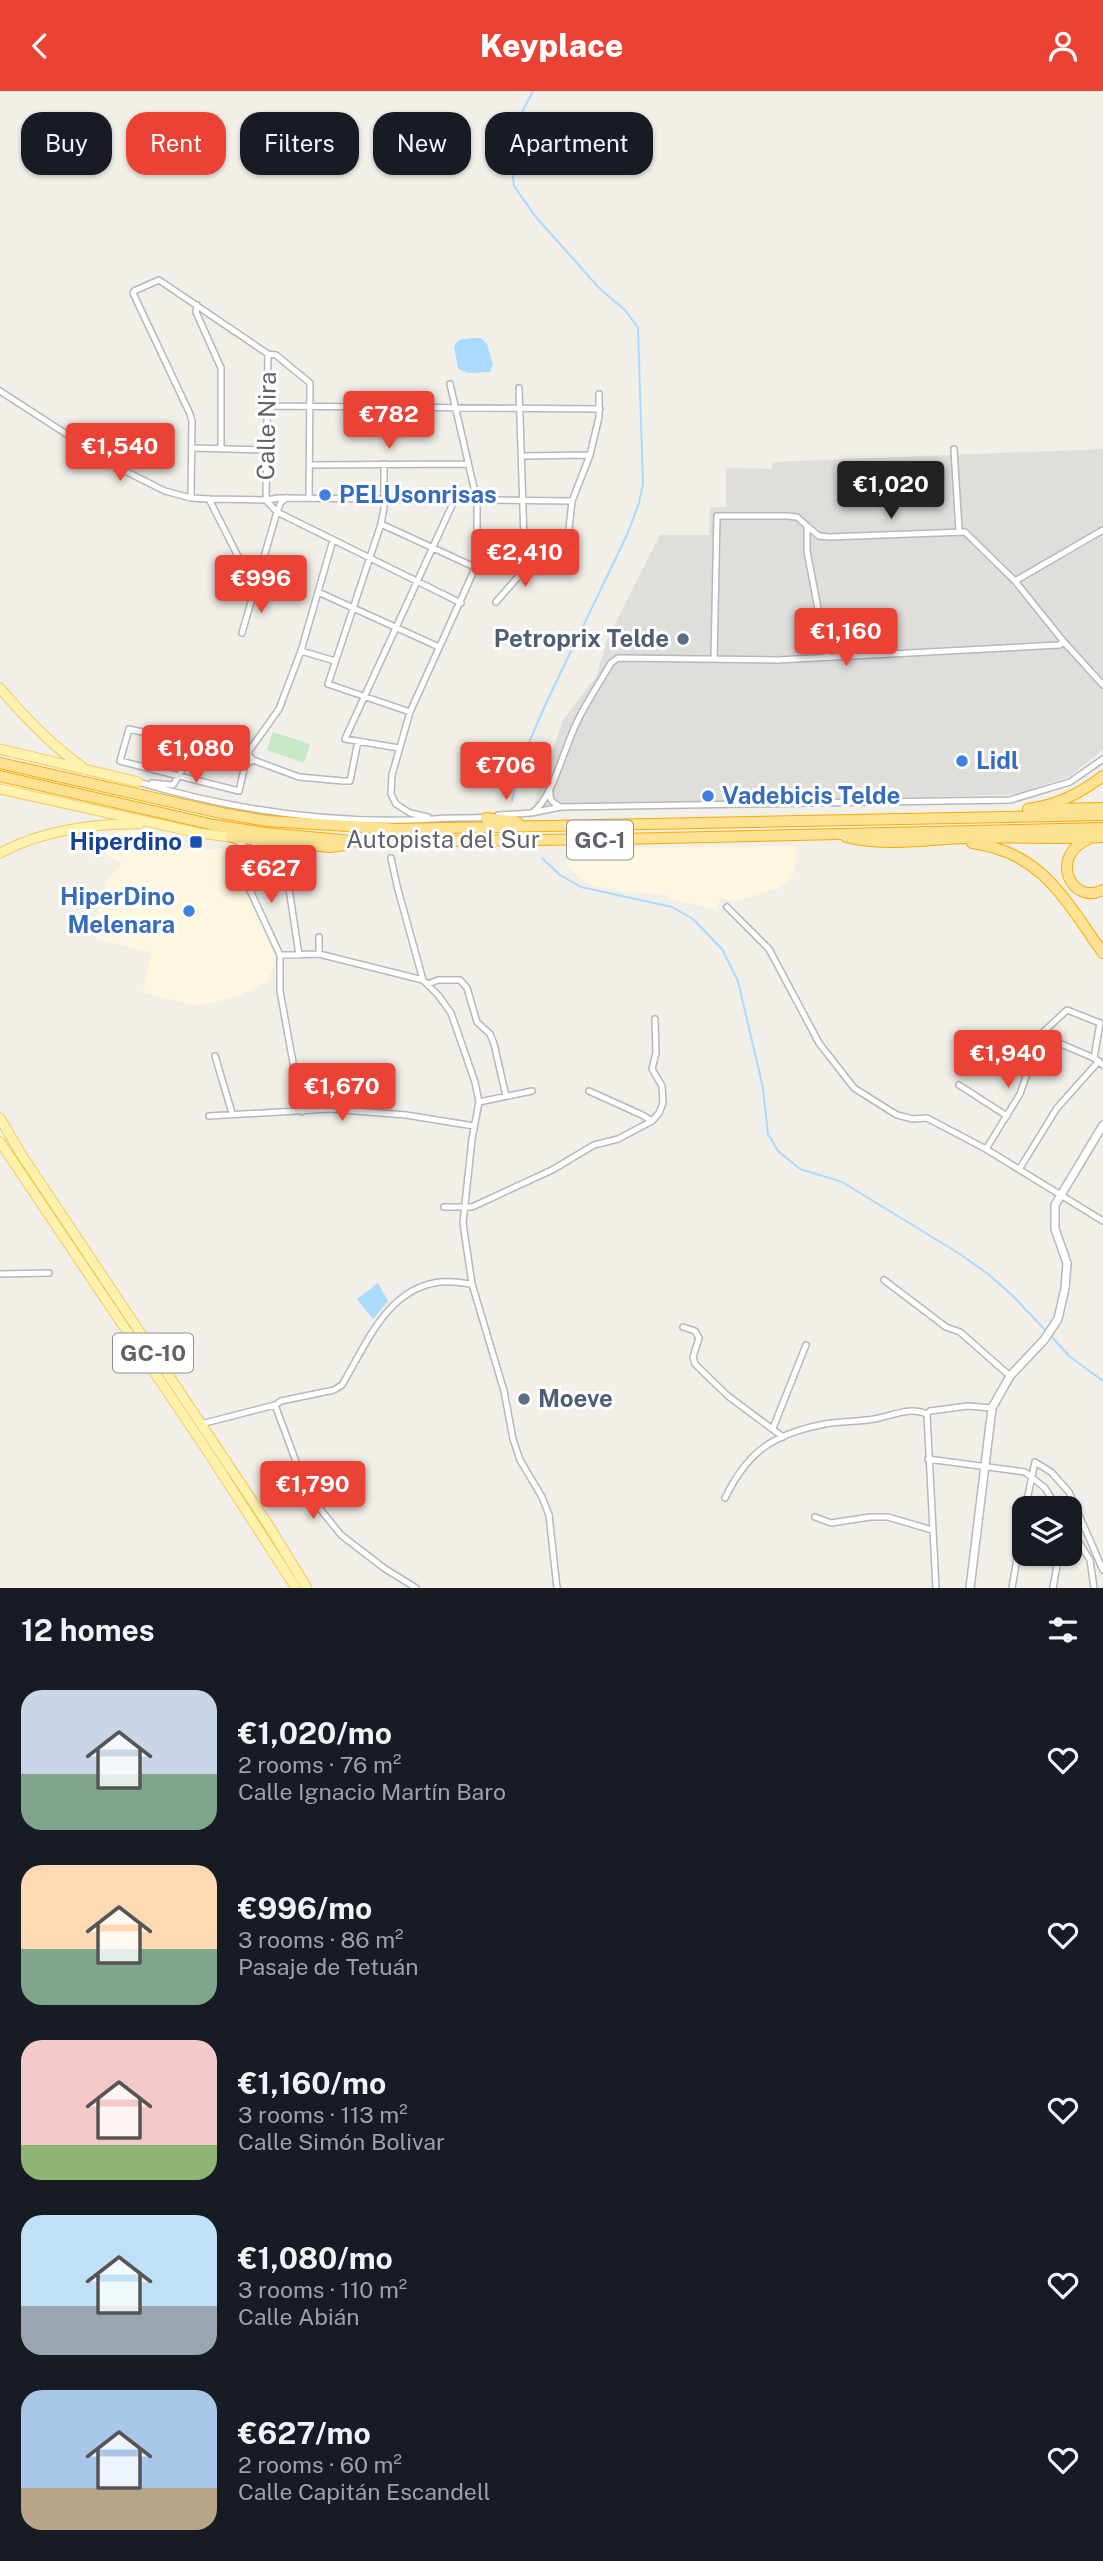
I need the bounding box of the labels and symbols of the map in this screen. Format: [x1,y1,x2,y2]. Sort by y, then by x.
street label: Calle Nira [251,371,281,481]
pin: €782 [348,391,430,451]
pin: €1,540 [63,423,177,483]
pin: €1,020 [834,461,948,521]
place label: PELUsonrisas [339,480,497,508]
marker: PELUsonrisas [317,487,333,503]
pin: €2,410 [468,529,582,589]
pin: €996 [220,555,302,615]
pin: €1,160 [789,609,903,668]
place label: Petroprix Telde [494,624,669,652]
marker: Petroprix Telde [675,631,691,647]
pin: €1,080 [139,725,253,785]
pin: €706 [465,743,547,802]
place label: Lidl [976,746,1019,774]
marker: Lidl [954,753,970,769]
place label: Vadebicis Telde [722,781,900,809]
marker: Vadebicis Telde [700,788,716,804]
road number: GC-1 [567,821,633,859]
street label: Autopista del Sur [346,825,540,853]
place label: Hiperdino [70,827,182,855]
marker: Hiperdino [188,834,204,850]
pin: €627 [230,845,312,905]
place label: HiperDino Melenara [60,882,175,938]
marker: HiperDino Melenara [181,903,197,919]
pin: €1,940 [951,1031,1065,1090]
pin: €1,670 [285,1063,399,1123]
road number: GC-10 [113,1333,193,1373]
place label: Moeve [538,1384,613,1412]
marker: Moeve [516,1391,532,1407]
pin: €1,790 [256,1461,370,1521]

